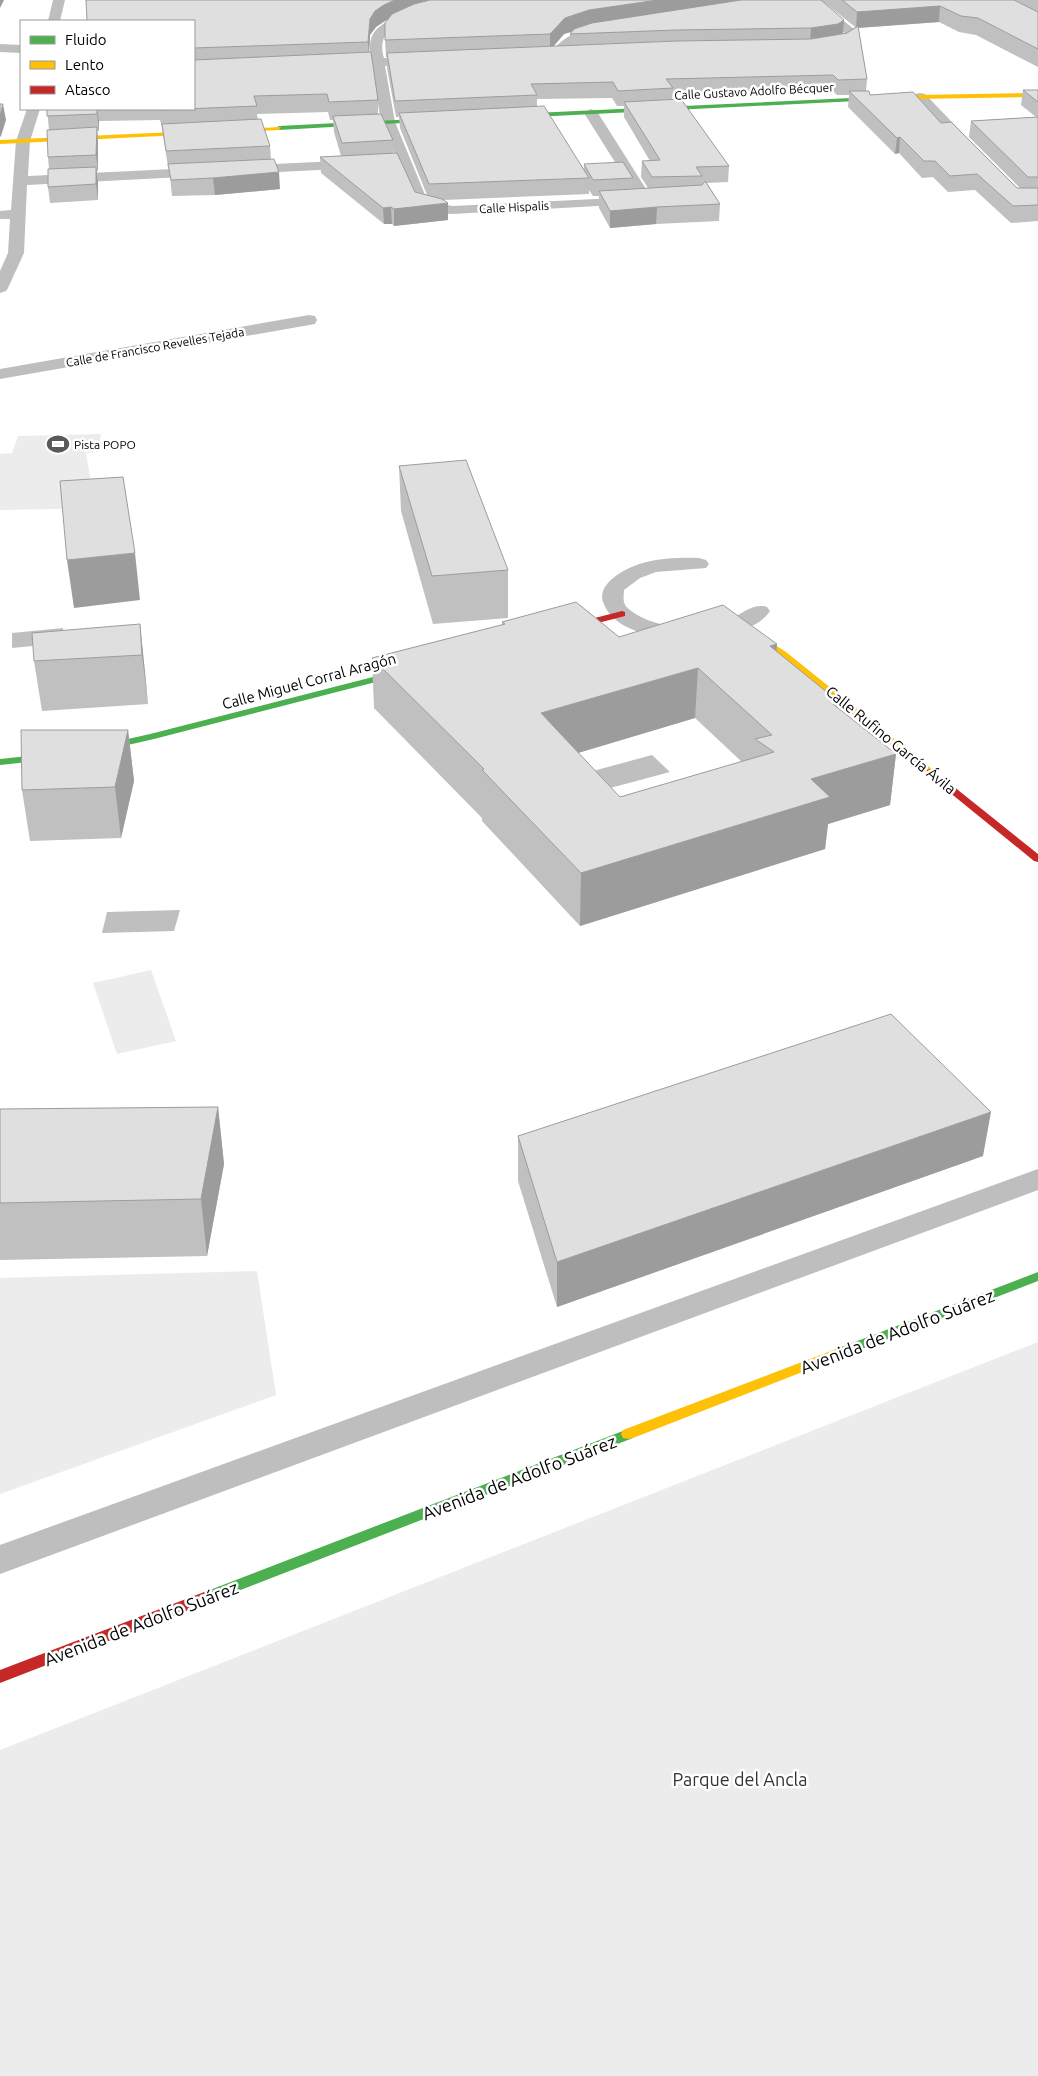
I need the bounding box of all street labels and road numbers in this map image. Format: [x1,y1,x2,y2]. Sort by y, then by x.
street label: Calle Gustavo Adolfo Bécquer [674,80,835,102]
street label: Calle Hispalis [479,199,549,215]
street label: Calle de Francisco Revelles Tejada [65,325,245,369]
street label: Calle Miguel Corral Aragón [220,650,398,712]
street label: Calle Rufino García Ávila [823,682,959,798]
street label: Avenida de Adolfo Suárez [797,1285,997,1377]
street label: Avenida de Adolfo Suárez [419,1431,619,1523]
street label: Avenida de Adolfo Suárez [41,1577,241,1669]

